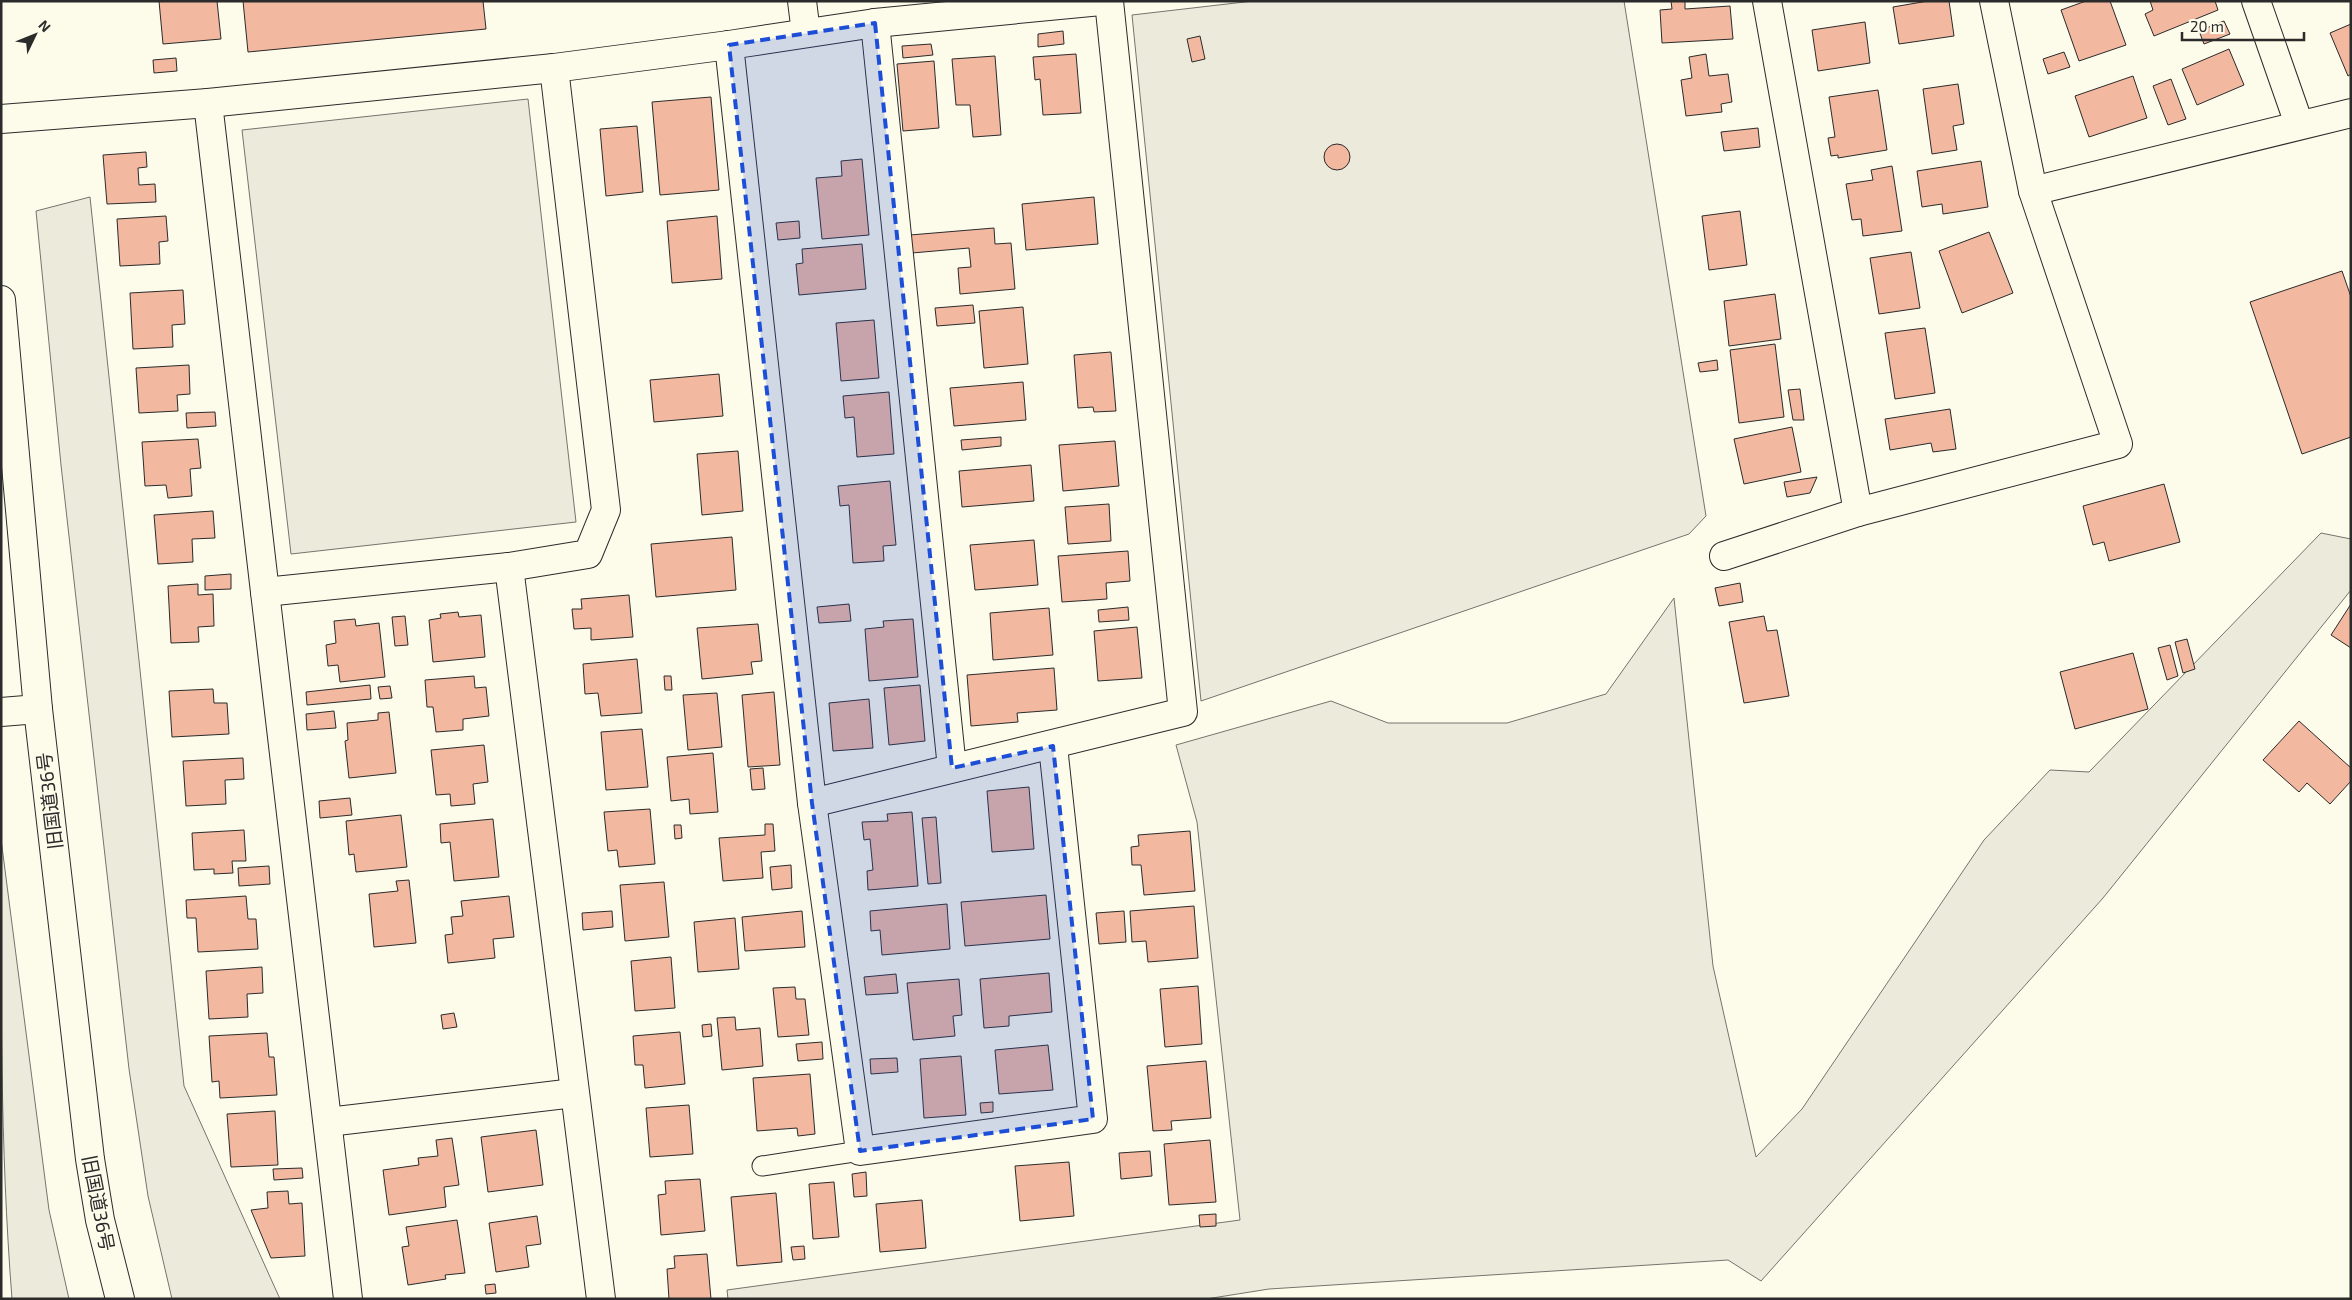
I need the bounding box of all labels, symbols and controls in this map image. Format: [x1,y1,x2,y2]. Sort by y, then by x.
north arrow [10,10,60,60]
scale bar [2182,10,2304,42]
text: N [35,16,55,35]
text: 20 m [2190,17,2224,35]
street label: 旧国道36号 [32,751,66,851]
street label: 旧国道36号 [78,1153,120,1253]

